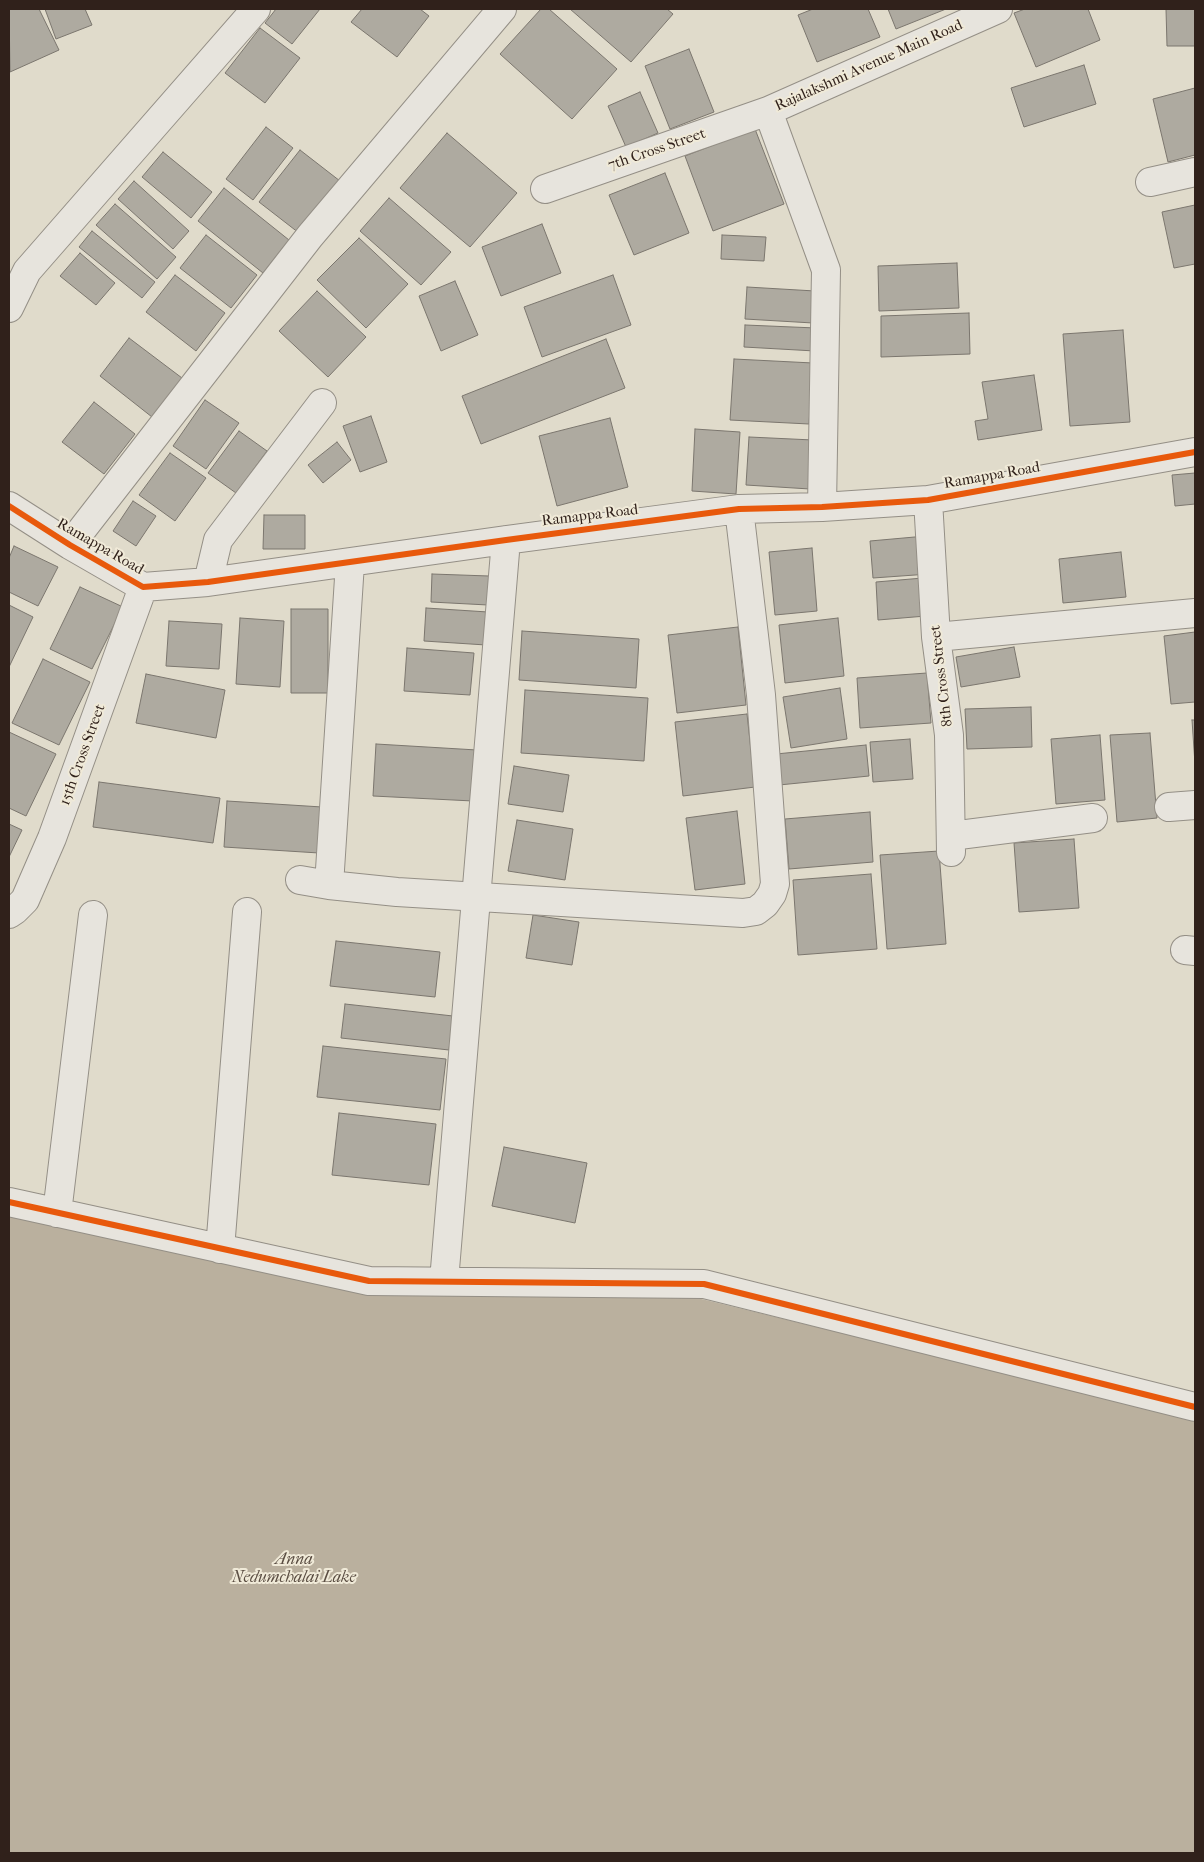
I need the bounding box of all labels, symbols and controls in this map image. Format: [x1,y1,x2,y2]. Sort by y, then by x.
street label: Rajalakshmi Avenue Main Road [772,16,966,116]
street label: 7th Cross Street [606,125,708,175]
street label: Ramappa Road [943,459,1041,493]
street label: Ramappa Road [541,501,639,531]
street label: Ramappa Road [53,515,147,579]
street label: 8th Cross Street [927,624,957,728]
street label: 15th Cross Street [56,702,110,808]
water label: Anna Nedumchalai Lake [232,1550,356,1588]

